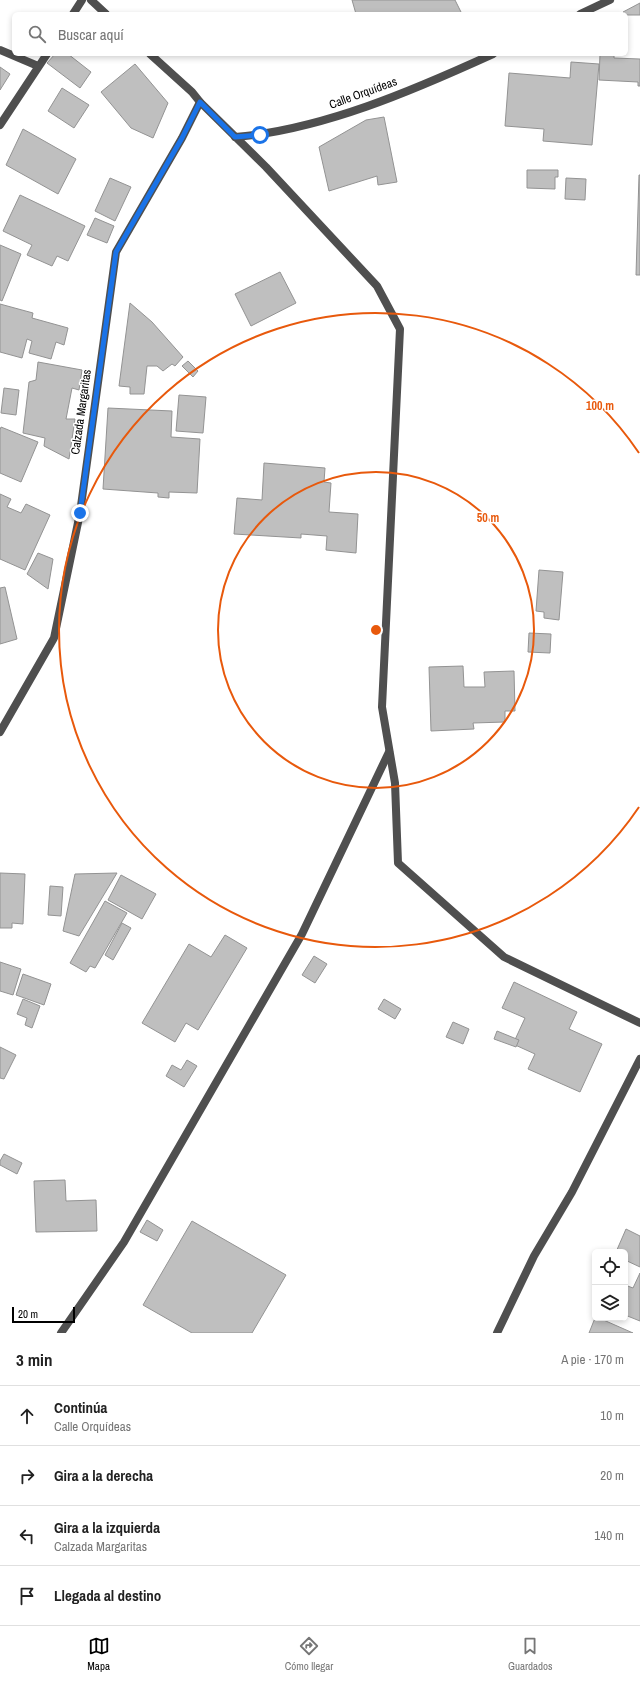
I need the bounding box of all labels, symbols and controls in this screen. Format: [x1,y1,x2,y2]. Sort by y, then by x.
search box [12,12,628,56]
icon: search [26,23,48,45]
text: Buscar aquí [58,24,124,45]
street label: Calle Orquídeas [327,73,399,113]
route start [251,126,269,144]
street label: Calzada Margaritas [67,368,95,456]
text: 100 m [586,398,614,414]
route end [71,504,89,522]
text: 50 m [477,510,499,526]
centre of rings [369,623,383,637]
map controls [592,1249,628,1321]
button: locate [592,1249,628,1285]
button: layers [592,1285,628,1321]
scale bar [12,1305,75,1324]
text: 20 m [18,1307,38,1321]
text: 3 min [16,1348,52,1371]
text: A pie · 170 m [561,1351,624,1368]
text: Continúa [54,1397,107,1418]
icon: ahead [16,1405,38,1427]
text: 10 m [600,1407,624,1424]
text: Calle Orquídeas [54,1418,131,1435]
icon: right [16,1465,38,1487]
text: Gira a la derecha [54,1465,153,1486]
text: 20 m [600,1467,624,1484]
text: Gira a la izquierda [54,1517,160,1538]
icon: left [16,1525,38,1547]
text: 140 m [594,1527,624,1544]
text: Calzada Margaritas [54,1538,147,1555]
icon: arrive [16,1585,38,1607]
text: Llegada al destino [54,1585,161,1606]
tab: Mapa [87,1635,110,1673]
tab: Cómo llegar [285,1635,333,1673]
tab: Guardados [508,1635,553,1673]

